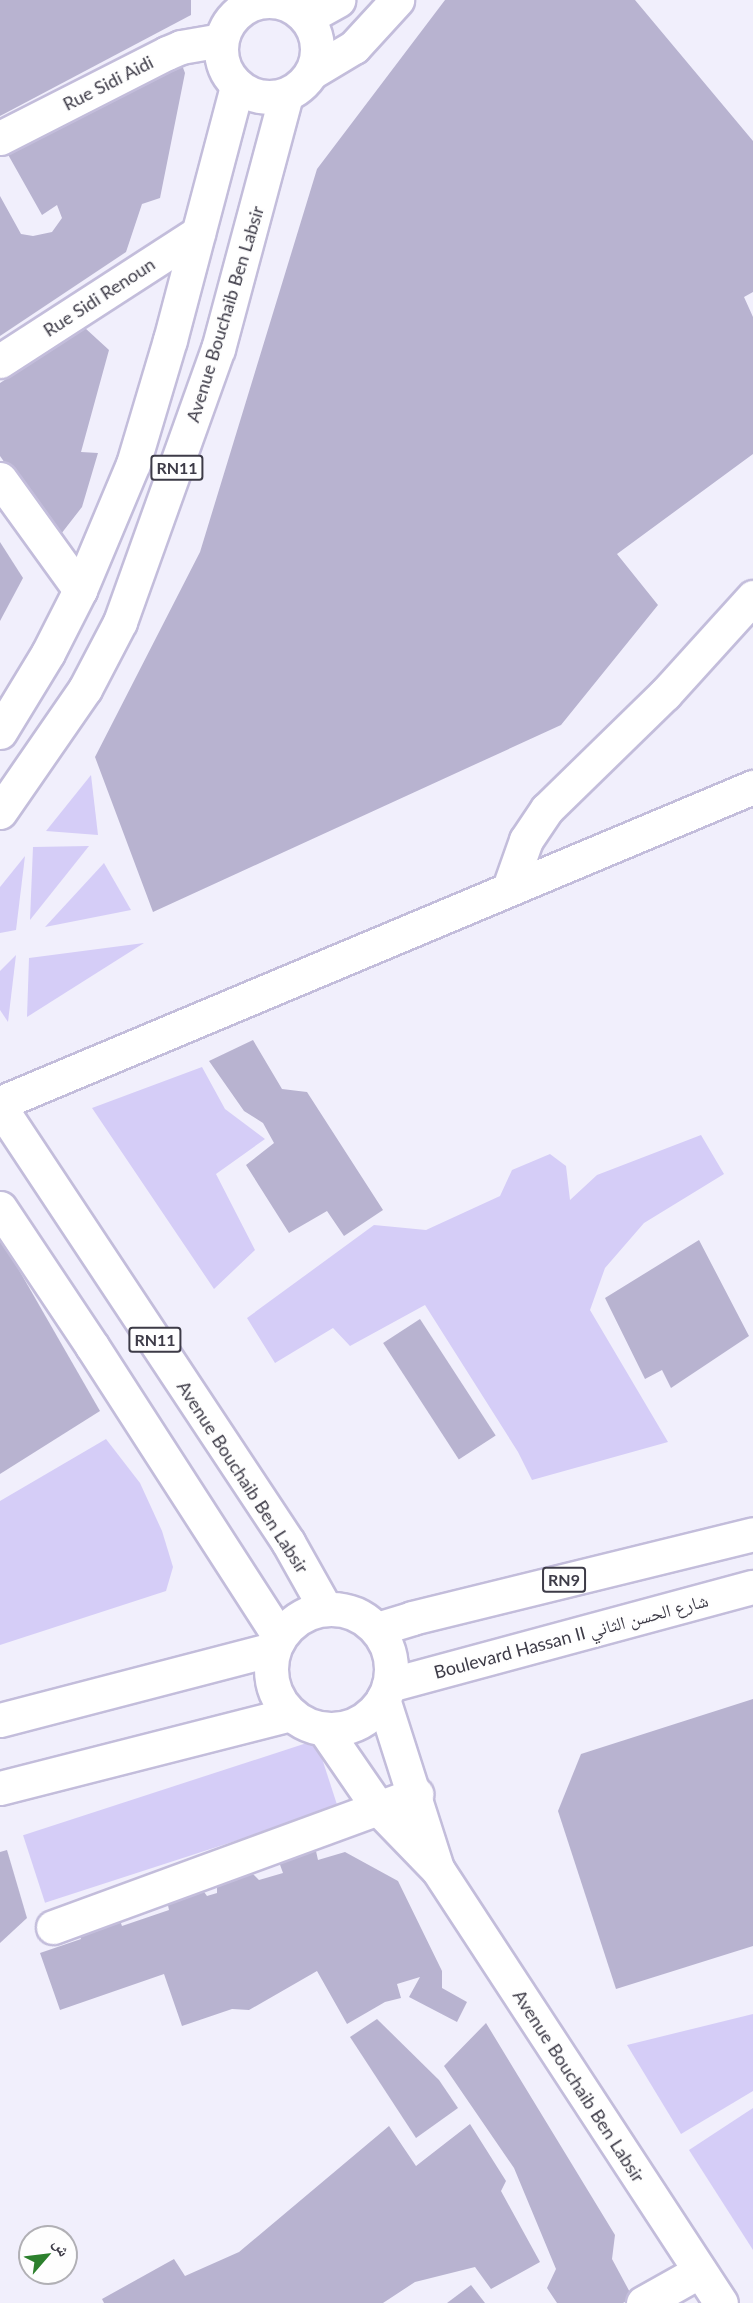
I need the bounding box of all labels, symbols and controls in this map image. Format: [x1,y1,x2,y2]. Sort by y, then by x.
street label: Rue Sidi Aidi [59,51,157,115]
street label: Avenue Bouchaib Ben Labsir [182,203,268,425]
street label: Rue Sidi Renoun [39,253,159,341]
road number: RN11 [150,455,204,481]
road number: RN11 [128,1327,182,1353]
street label: Avenue Bouchaib Ben Labsir [173,1377,313,1577]
road number: RN9 [542,1567,586,1593]
street label: Boulevard Hassan II شارع الحسن الثاني [432,1589,710,1683]
street label: Avenue Bouchaib Ben Labsir [509,1986,649,2186]
north arrow [18,2225,78,2285]
text: ش [50,2235,75,2259]

